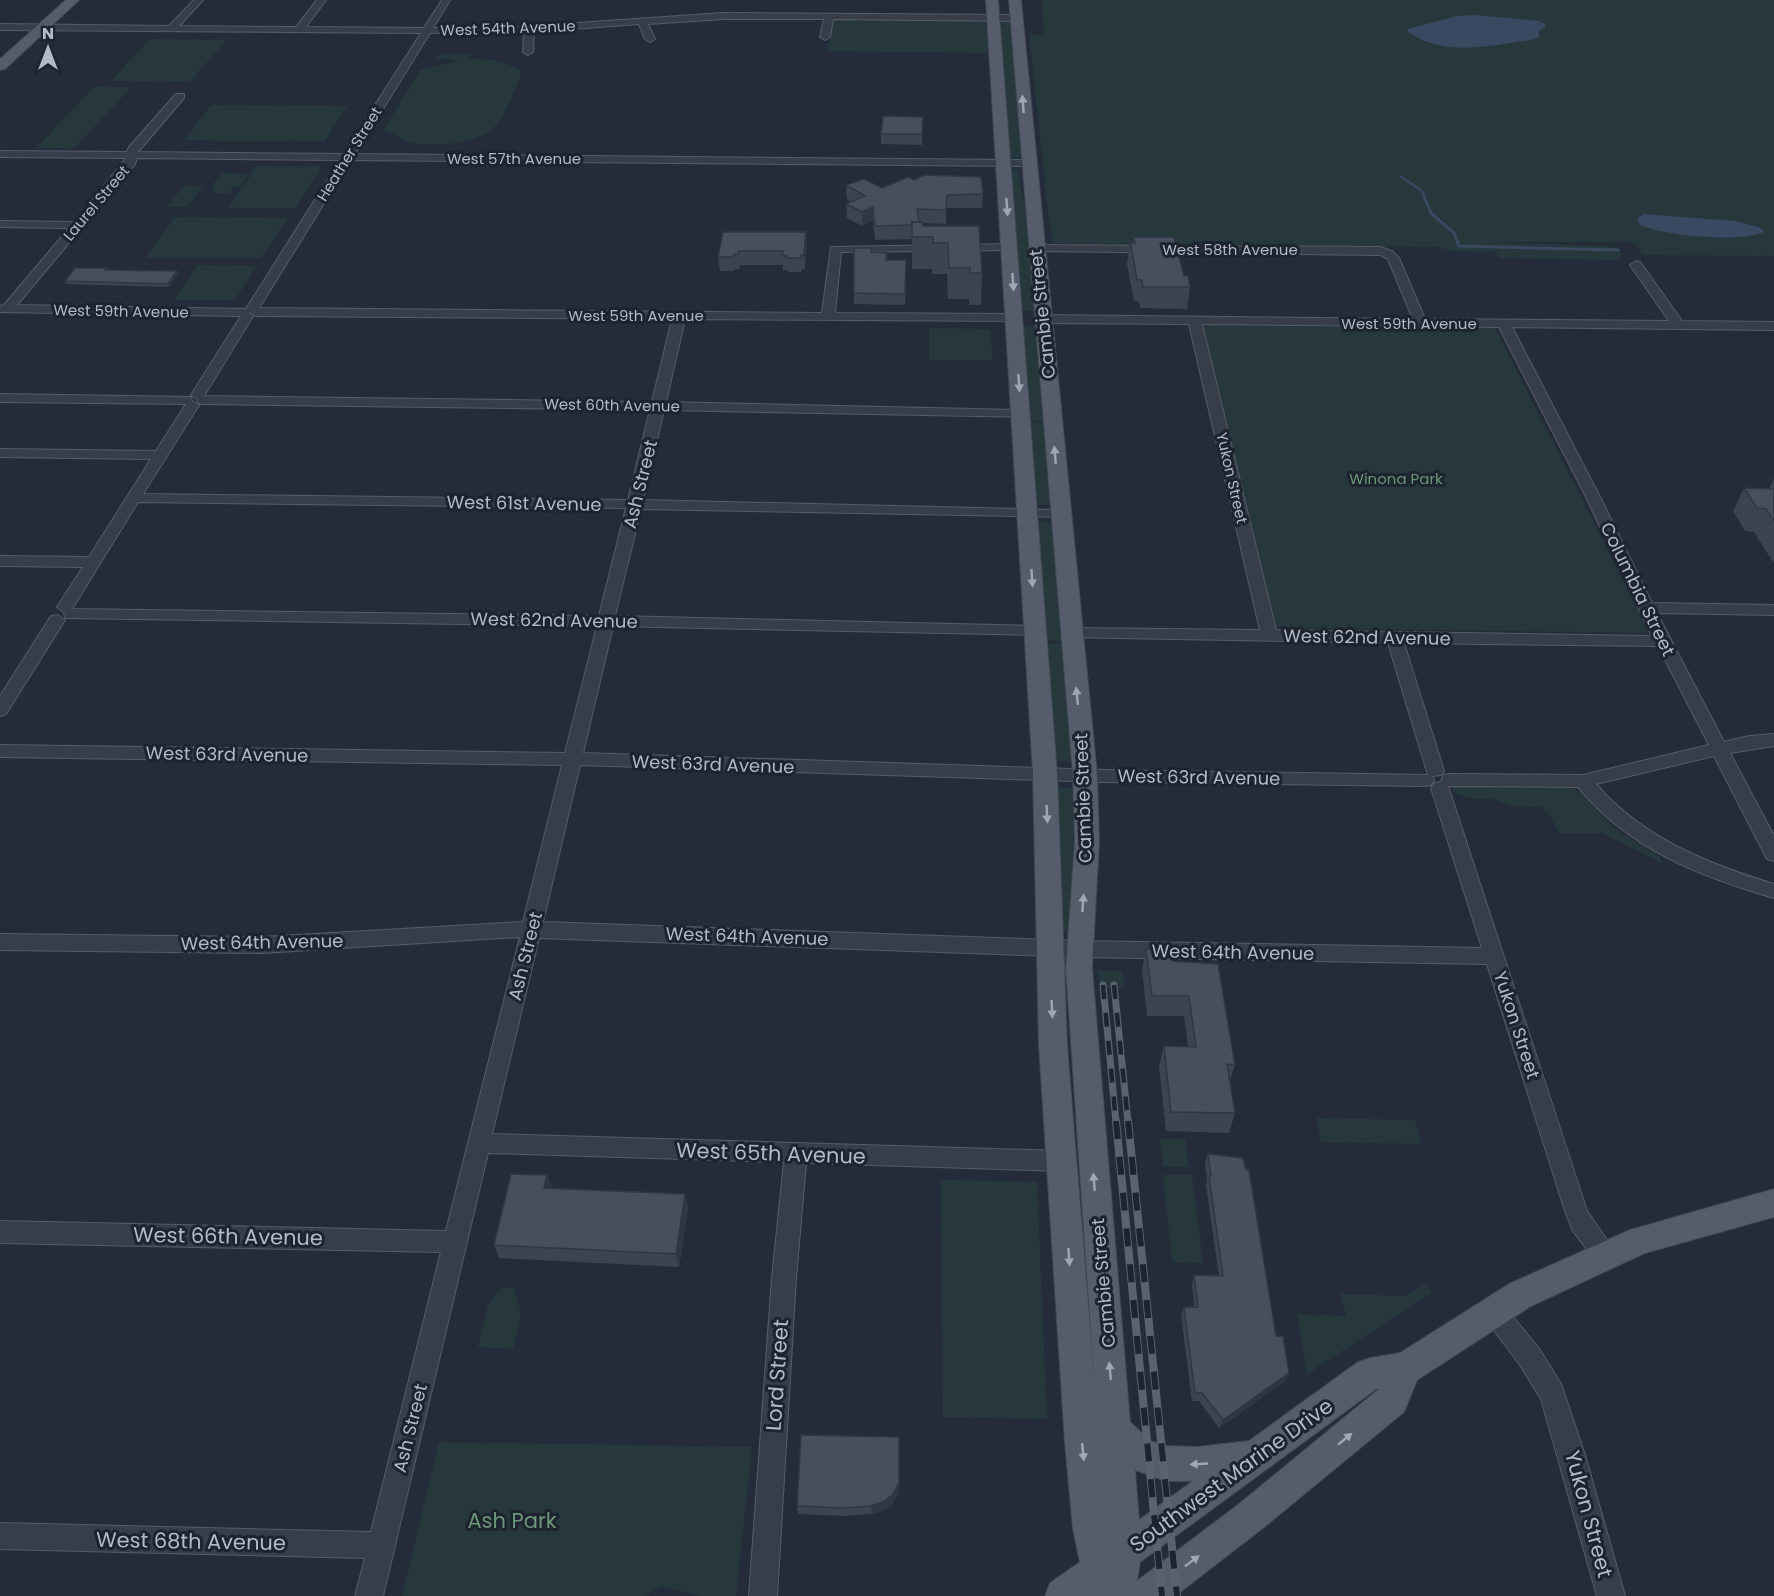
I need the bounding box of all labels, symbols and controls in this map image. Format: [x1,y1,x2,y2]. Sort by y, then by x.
street label: West 54th Avenue [440,15,576,41]
north arrow [18,18,78,78]
text: N [42,22,54,45]
one-way arrow [1018,95,1028,114]
street label: Heather Street [312,103,386,205]
street label: West 57th Avenue [447,148,581,169]
street label: Laurel Street [58,161,134,245]
one-way arrow [1002,197,1012,216]
street label: West 58th Avenue [1162,239,1298,260]
street label: Cambie Street [1023,248,1061,380]
one-way arrow [1008,272,1017,291]
street label: West 59th Avenue [53,299,189,323]
street label: West 59th Avenue [568,305,704,326]
street label: West 59th Avenue [1341,313,1477,334]
one-way arrow [1015,374,1024,393]
street label: West 60th Avenue [544,393,680,417]
street label: Yukon Street [1211,430,1253,526]
street label: Ash Street [617,437,663,531]
one-way arrow [1050,446,1060,465]
park label: Winona Park [1349,468,1443,489]
street label: West 61st Avenue [446,489,602,517]
street label: Columbia Street [1595,518,1681,660]
one-way arrow [1028,568,1037,587]
street label: West 62nd Avenue [470,606,638,634]
street label: West 62nd Avenue [1283,623,1451,651]
one-way arrow [1072,687,1082,706]
street label: Cambie Street [1068,733,1098,863]
street label: West 63rd Avenue [145,740,309,768]
street label: West 63rd Avenue [631,749,795,779]
street label: West 63rd Avenue [1117,763,1281,791]
one-way arrow [1043,805,1052,824]
one-way arrow [1079,893,1088,912]
street label: Ash Street [502,909,548,1003]
street label: West 64th Avenue [665,921,829,951]
street label: West 64th Avenue [180,928,344,956]
street label: West 64th Avenue [1151,938,1315,966]
street label: Yukon Street [1488,968,1546,1082]
one-way arrow [1047,1000,1056,1019]
street label: West 65th Avenue [676,1135,866,1171]
one-way arrow [1090,1173,1099,1192]
street label: Cambie Street [1085,1217,1121,1349]
street label: West 66th Avenue [133,1220,323,1252]
one-way arrow [1065,1248,1074,1267]
street label: Lord Street [759,1318,795,1432]
one-way arrow [1105,1362,1115,1381]
street label: Ash Street [387,1381,433,1475]
street label: Southwest Marine Drive [1123,1391,1339,1559]
one-way arrow [1337,1433,1352,1446]
one-way arrow [1078,1442,1088,1461]
street label: Yukon Street [1558,1447,1620,1581]
one-way arrow [1189,1459,1208,1468]
park label: Ash Park [467,1506,557,1535]
street label: West 68th Avenue [96,1525,286,1557]
one-way arrow [1185,1555,1200,1567]

